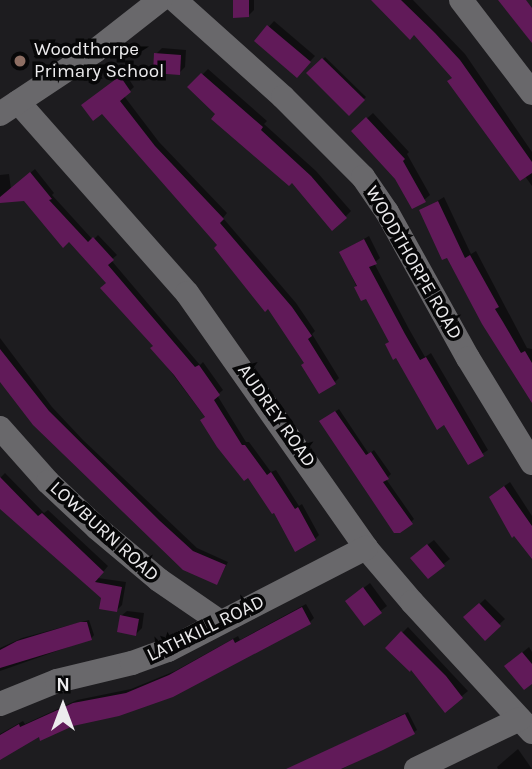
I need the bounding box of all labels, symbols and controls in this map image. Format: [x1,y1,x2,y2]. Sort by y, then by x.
place label: Woodthorpe Primary School [34,39,164,83]
marker: Woodthorpe Primary School [12,53,28,69]
street label: WOODTHORPE ROAD [360,182,466,344]
street label: AUDREY ROAD [232,360,320,472]
street label: LOWBURN ROAD [45,477,163,587]
street label: LATHKILL ROAD [144,591,268,667]
north arrow [28,671,98,741]
text: N [56,674,70,696]

